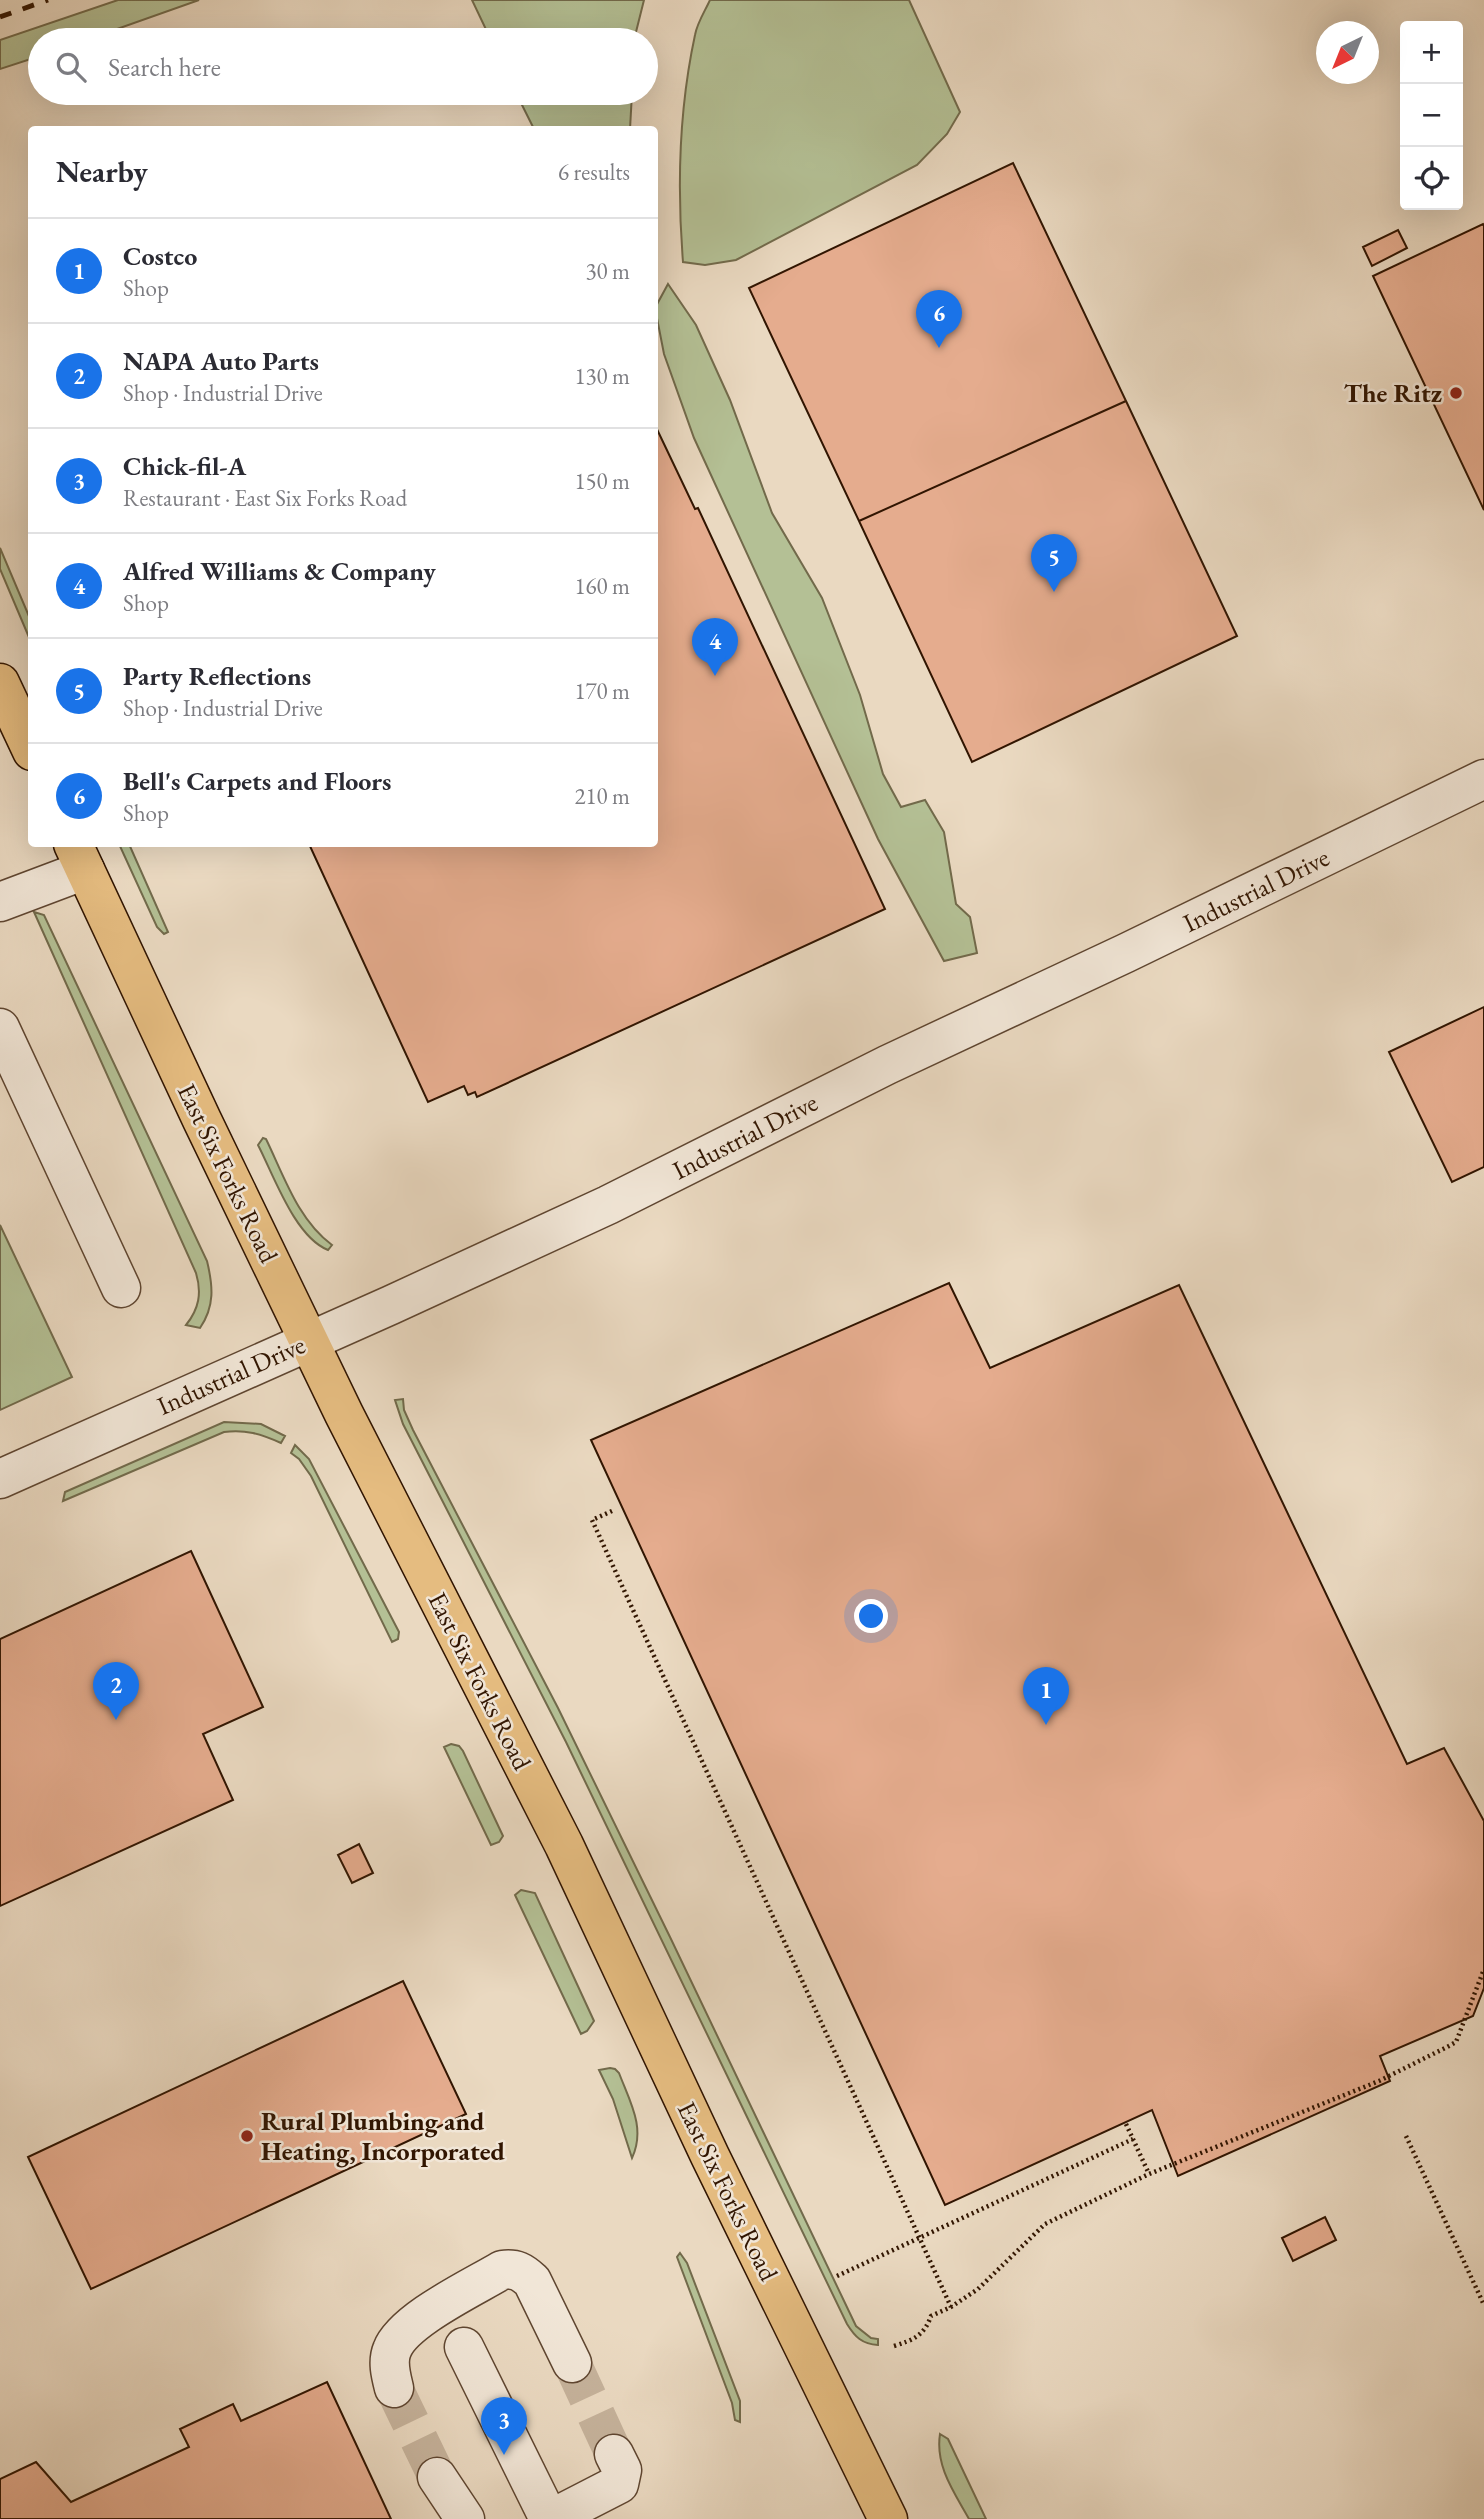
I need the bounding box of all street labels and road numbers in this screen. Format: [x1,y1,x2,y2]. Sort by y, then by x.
street label: Industrial Drive [1177,840,1335,940]
street label: East Six Forks Road [170,1078,286,1269]
street label: Industrial Drive [667,1085,823,1187]
street label: Industrial Drive [152,1327,310,1423]
street label: East Six Forks Road [421,1586,540,1776]
street label: East Six Forks Road [670,2096,786,2287]

